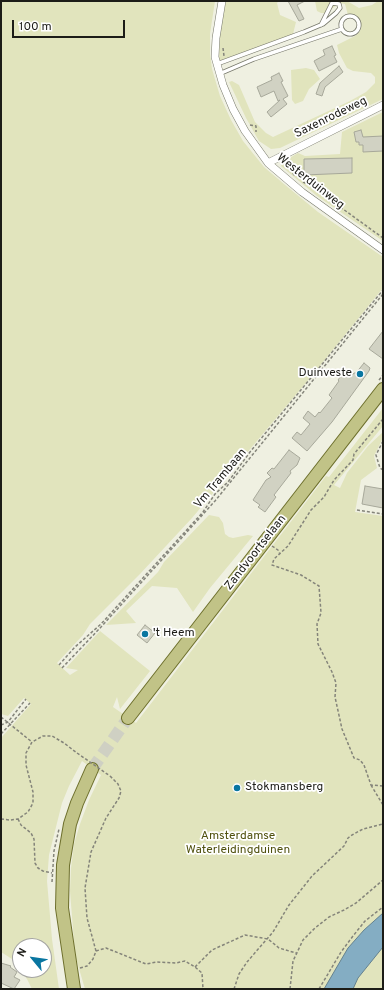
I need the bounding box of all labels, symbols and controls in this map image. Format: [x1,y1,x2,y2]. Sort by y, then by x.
scale bar [14,12,127,38]
text: 100 m [19,19,52,35]
street label: Saxenrodeweg [292,94,370,142]
street label: Westerduinweg [273,151,347,213]
place label: Duinveste [298,367,352,381]
marker: Duinveste [355,369,365,379]
street label: Vm Trambaan [192,446,250,512]
street label: Zandvoortselaan [222,513,290,593]
place label: 't Heem [153,627,195,641]
marker: 't Heem [140,629,150,639]
place label: Stokmansberg [245,781,323,795]
marker: Stokmansberg [232,783,242,793]
park label: Amsterdamse Waterleidingduinen [186,830,290,858]
north arrow [12,938,52,978]
text: N [14,946,30,960]

